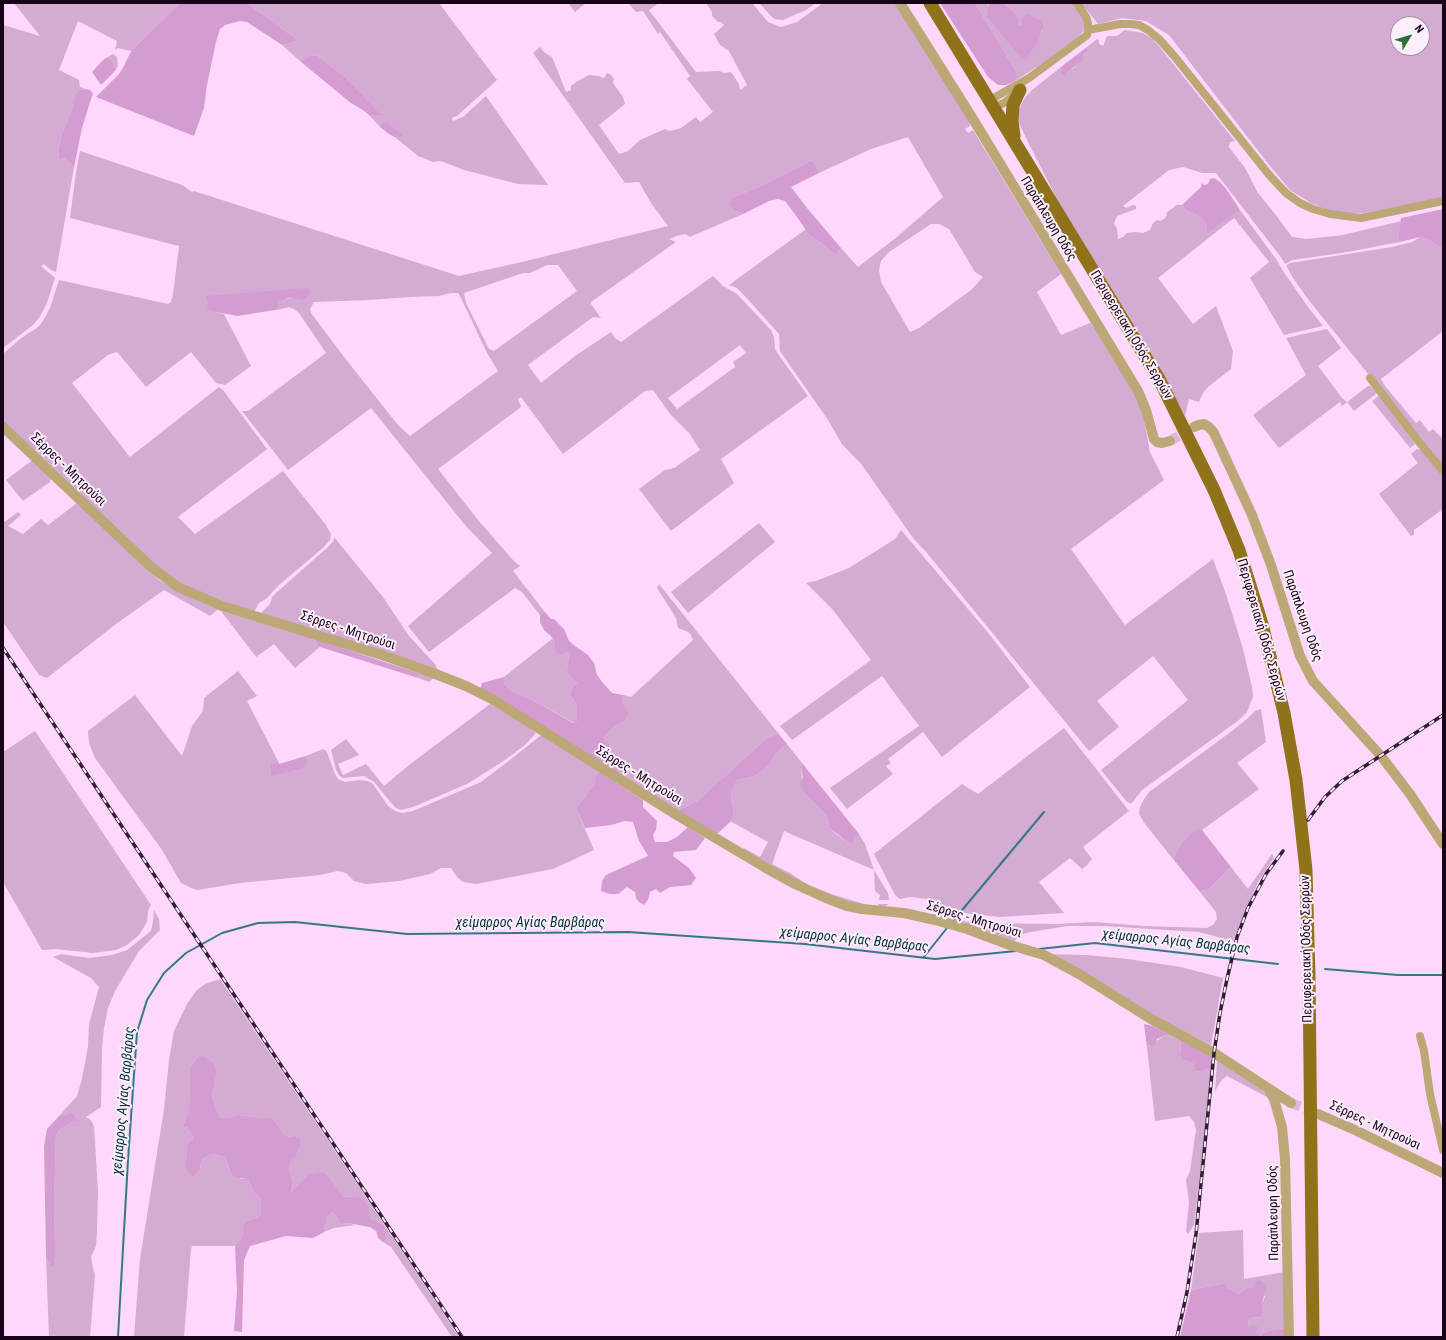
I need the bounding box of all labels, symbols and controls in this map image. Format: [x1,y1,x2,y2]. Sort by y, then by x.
north arrow [1390,16,1430,56]
text: N [1412,22,1426,36]
street label: Παράπλευρη Οδός [1017,174,1079,264]
street label: Περιφερειακή Οδός Σερρών [1086,268,1176,402]
street label: Σέρρες - Μητρούσι [27,430,109,510]
street label: Περιφερειακή Οδός Σερρών [1233,557,1289,703]
street label: Παράπλευρη Οδός [1279,568,1325,664]
street label: Σέρρες - Μητρούσι [299,608,397,654]
street label: Σέρρες - Μητρούσι [593,743,685,809]
street label: Περιφερειακή Οδός Σερρών [1298,875,1316,1023]
street label: Σέρρες - Μητρούσι [924,898,1024,942]
water label: χείμαρρος Αγίας Βαρβάρας [455,915,605,931]
water label: χείμαρρος Αγίας Βαρβάρας [779,924,929,956]
water label: χείμαρρος Αγίας Βαρβάρας [1101,926,1251,958]
water label: χείμαρρος Αγίας Βαρβάρας [109,1026,139,1176]
street label: Σέρρες - Μητρούσι [1327,1098,1423,1154]
street label: Παράπλευρη Οδός [1265,1165,1283,1261]

